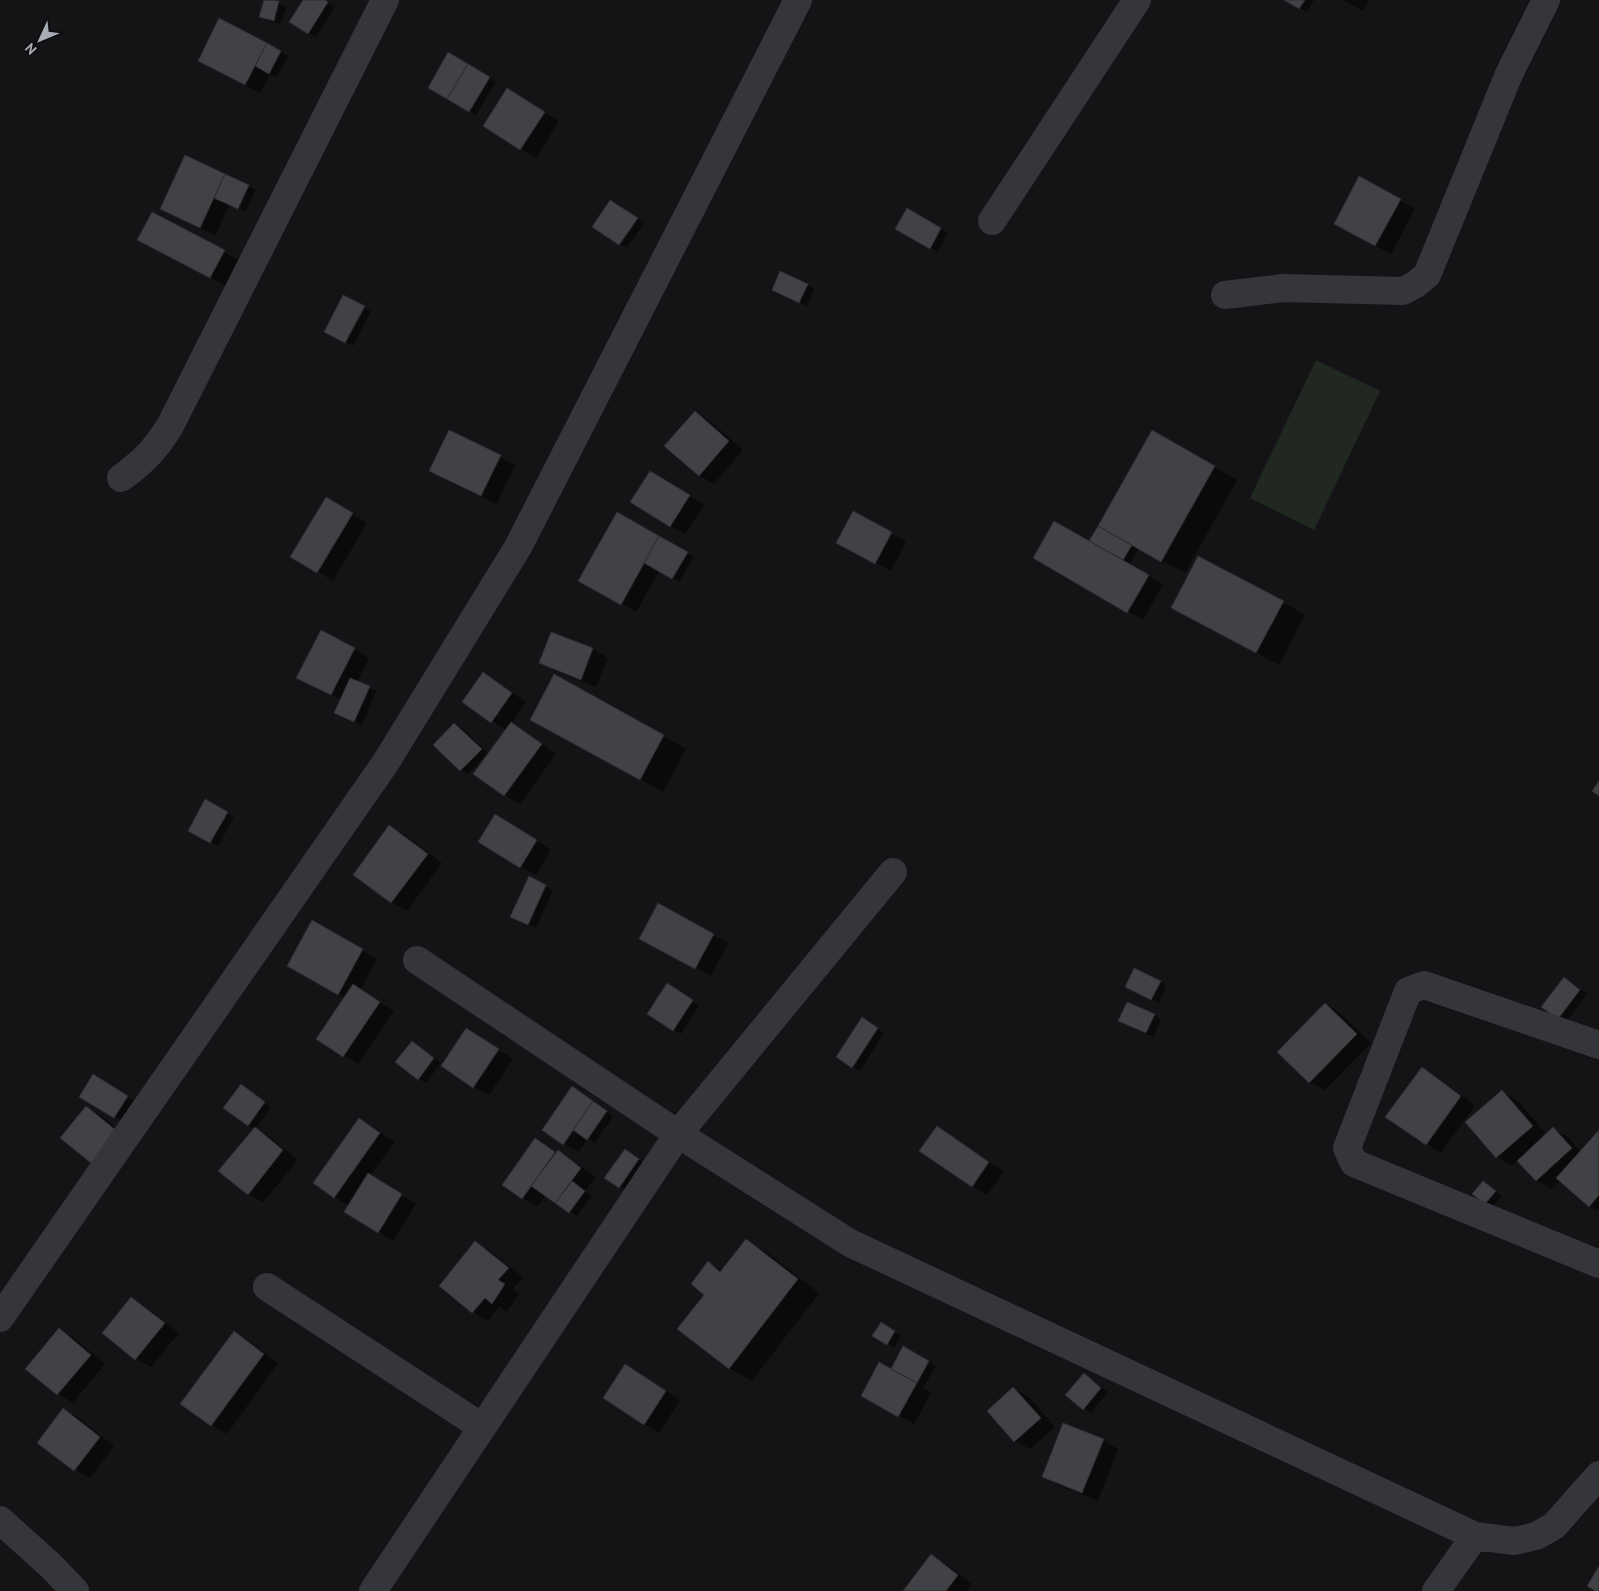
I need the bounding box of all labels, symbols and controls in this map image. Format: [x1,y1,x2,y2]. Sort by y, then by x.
north arrow [15,15,65,65]
text: N [21,39,40,59]

